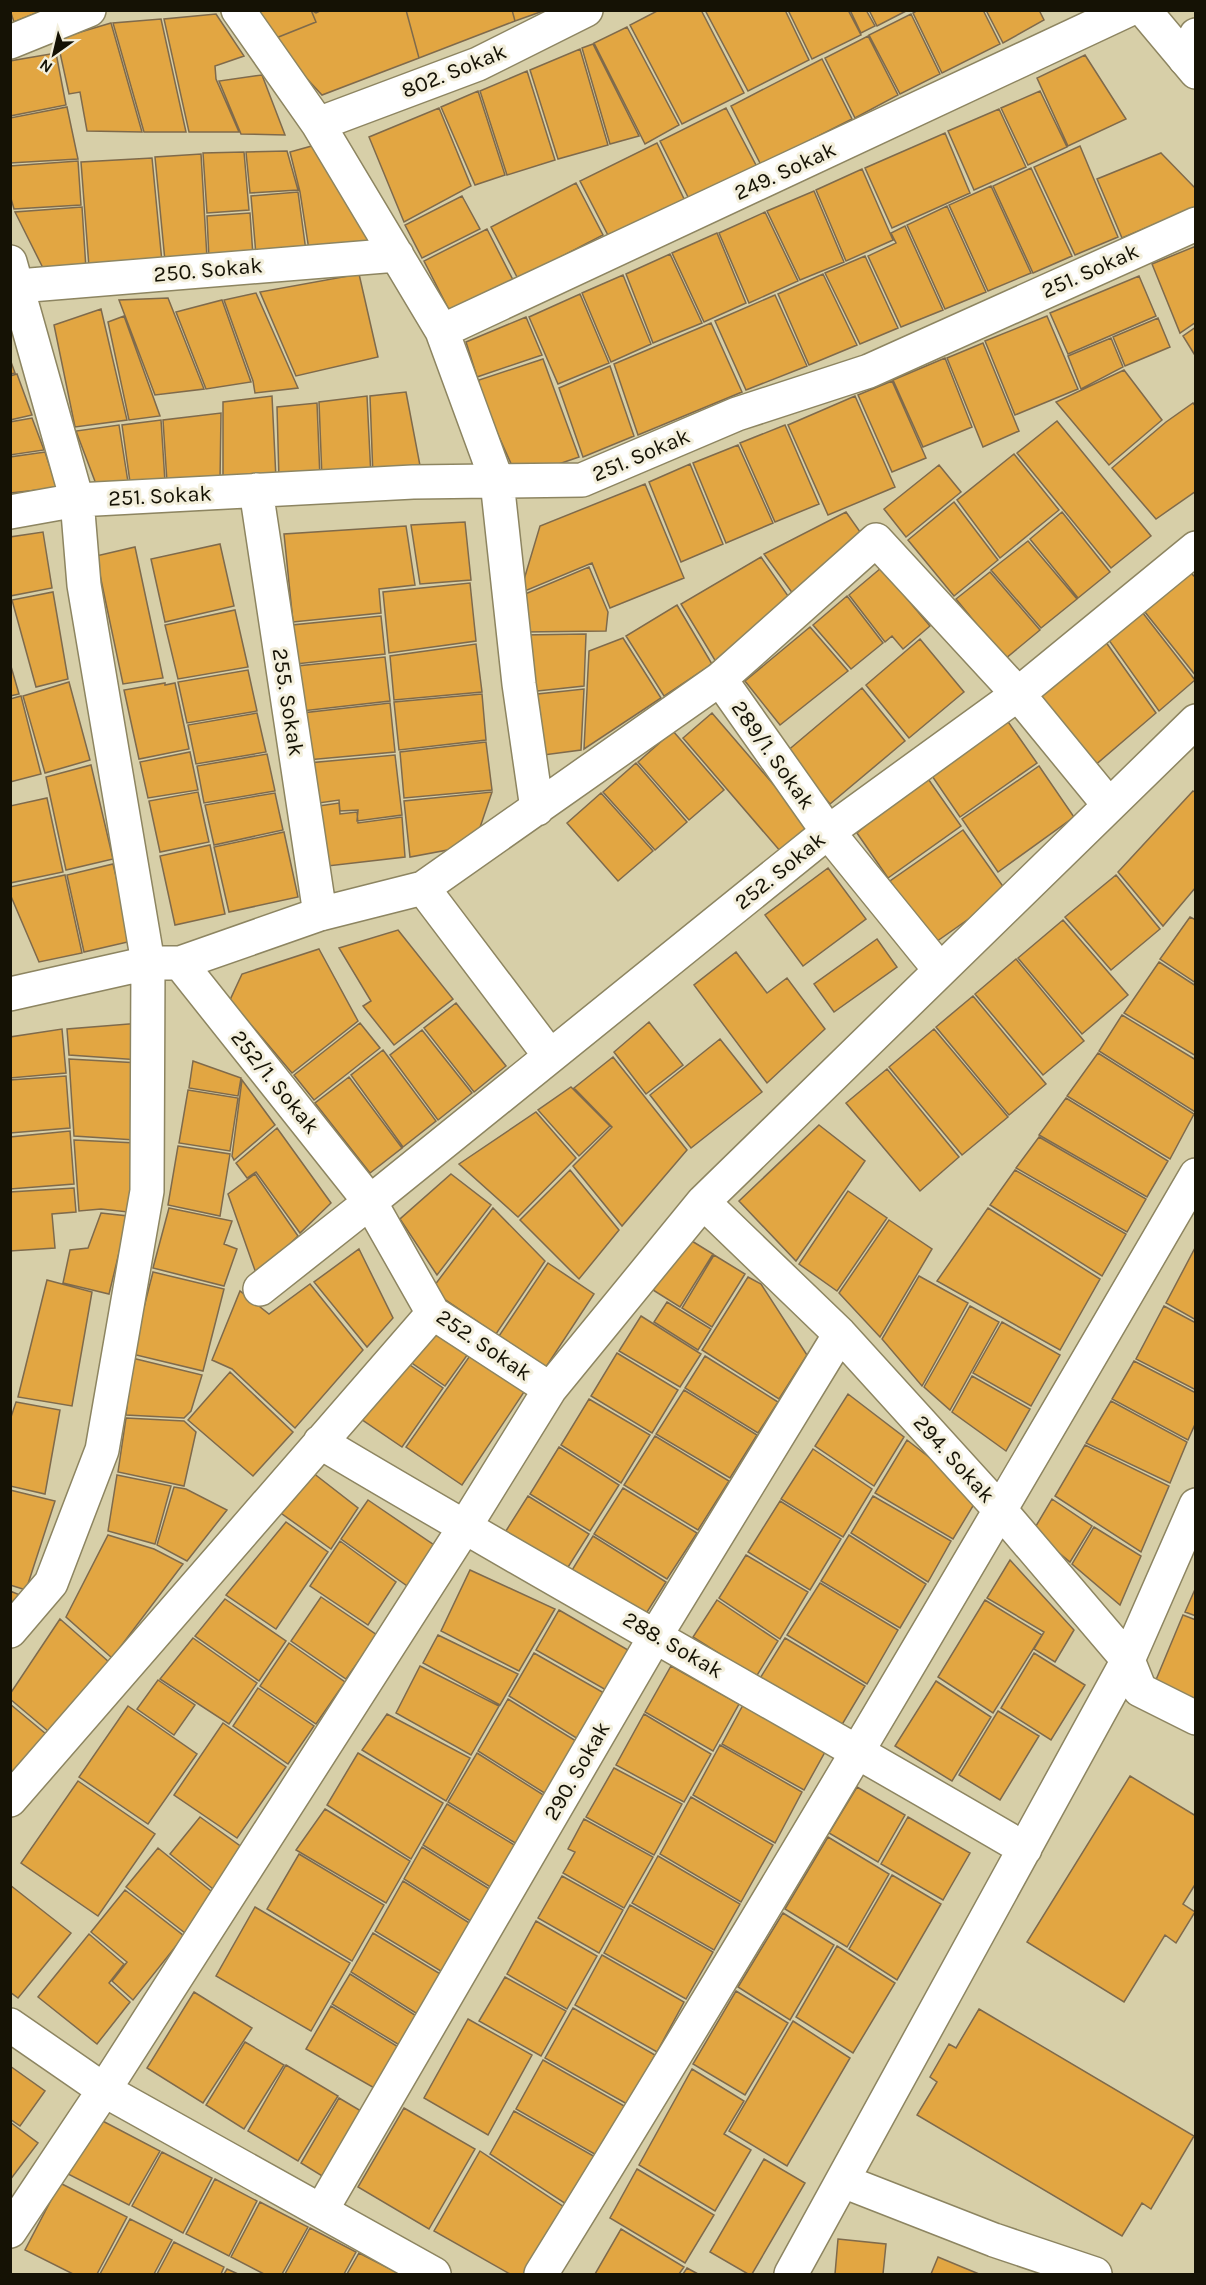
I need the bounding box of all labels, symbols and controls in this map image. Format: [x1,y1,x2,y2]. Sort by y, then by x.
north arrow [24,24,84,84]
street label: 802. Sokak [398,38,510,104]
text: N [36,55,56,77]
street label: 249. Sokak [730,136,840,206]
street label: 251. Sokak [1037,238,1143,304]
street label: 250. Sokak [152,252,264,288]
street label: 251. Sokak [588,423,694,487]
street label: 251. Sokak [107,480,213,512]
street label: 255. Sokak [267,646,309,758]
street label: 289/1. Sokak [726,695,820,815]
street label: 252. Sokak [729,827,831,915]
street label: 252/1. Sokak [225,1025,325,1139]
street label: 252. Sokak [431,1304,537,1386]
street label: 294. Sokak [908,1410,1000,1508]
street label: 288. Sokak [618,1606,728,1684]
street label: 290. Sokak [538,1717,616,1825]

